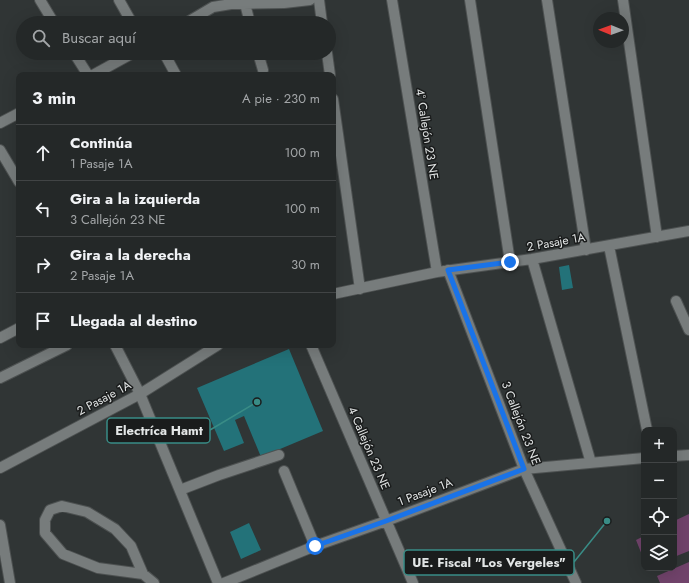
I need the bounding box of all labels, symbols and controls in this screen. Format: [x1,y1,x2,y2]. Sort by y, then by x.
north arrow [593,12,629,48]
search box [16,16,336,60]
icon: search [30,27,52,49]
text: Buscar aquí [62,27,136,49]
text: 3 min [32,86,76,110]
street label: 4° Callejón 23 NE [411,87,443,181]
text: A pie · 230 m [242,89,320,108]
text: Continúa [70,132,132,154]
icon: ahead [32,142,54,164]
text: 100 m [285,143,320,162]
text: 1 Pasaje 1A [70,154,133,173]
text: Gira a la izquierda [70,188,200,210]
icon: left [32,198,54,220]
text: 100 m [285,199,320,218]
text: 3 Callejón 23 NE [70,210,166,229]
street label: 2 Pasaje 1A [525,228,587,256]
text: Gira a la derecha [70,244,191,266]
route end [501,253,519,271]
icon: right [32,254,54,276]
text: 30 m [291,255,320,274]
text: 2 Pasaje 1A [70,266,134,285]
icon: arrive [32,310,54,332]
text: Llegada al destino [70,310,197,332]
street label: 2 Pasaje 1A [74,376,134,420]
street label: 3 Callejón 23 NE [497,379,545,467]
street label: 4 Callejón 23 NE [343,404,395,492]
callout: Electríca Hamt [107,418,210,443]
text: Electríca Hamt [115,421,204,440]
map controls [641,427,677,571]
button: + [641,427,677,463]
button: − [641,463,677,499]
street label: 1 Pasaje 1A [395,473,455,511]
button: locate [641,499,677,535]
button: layers [641,535,677,571]
route start [306,537,324,555]
callout: UE. Fiscal "Los Vergeles" [404,550,574,575]
text: UE. Fiscal "Los Vergeles" [412,553,566,572]

